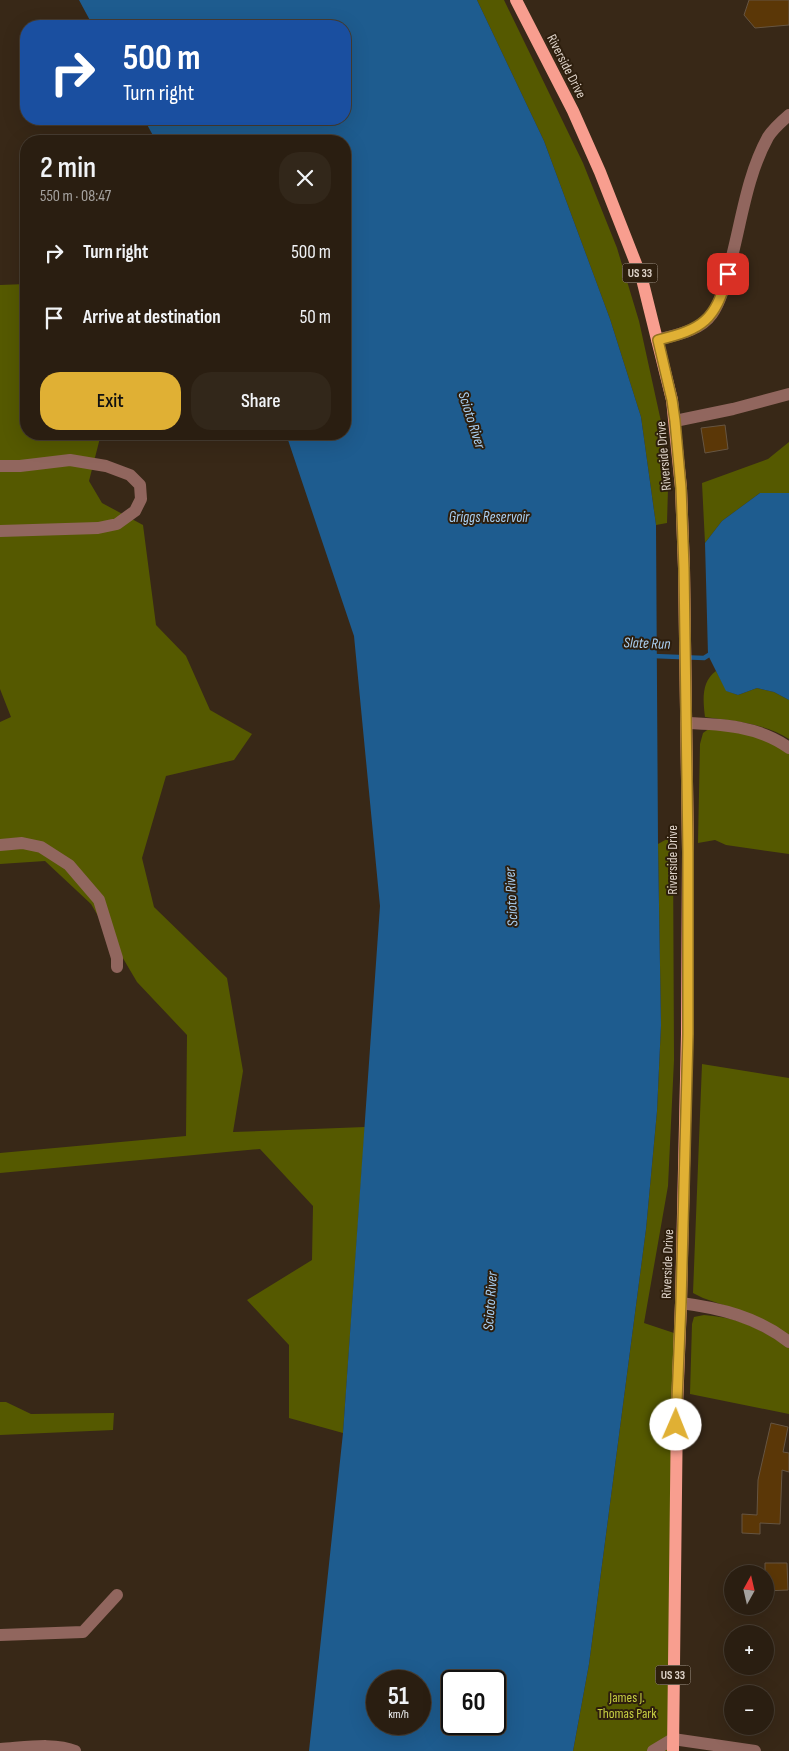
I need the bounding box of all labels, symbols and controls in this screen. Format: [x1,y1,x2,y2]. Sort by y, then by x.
street label: Riverside Drive [543,31,590,101]
text: 500 m [123,37,200,80]
icon: right [40,40,105,105]
text: Turn right [123,80,194,107]
text: 2 min [40,150,96,186]
button: close [279,152,331,204]
text: 550 m · 08:47 [40,187,111,206]
icon: right [40,239,68,267]
text: Turn right [83,241,148,264]
text: 500 m [291,241,331,264]
pin [707,253,749,295]
icon: arrive [714,260,742,288]
road number: US 33 [622,264,658,282]
icon: arrive [40,304,68,332]
text: Arrive at destination [83,306,221,329]
text: 50 m [300,306,331,329]
button: Exit [40,372,181,430]
button: Share [191,372,331,430]
water label: Scioto River [453,389,490,452]
street label: Riverside Drive [652,421,675,491]
water label: Griggs Reservoir [449,508,530,527]
water label: Slate Run [623,633,671,654]
street label: Riverside Drive [664,825,681,895]
water label: Scioto River [500,866,523,927]
street label: Riverside Drive [658,1229,677,1299]
water label: Scioto River [479,1270,502,1331]
position arrow [649,1398,701,1450]
north arrow [724,1565,774,1615]
map controls [724,1565,774,1735]
button: + [724,1625,774,1675]
road number: US 33 [656,1666,690,1684]
speed limit sign: 60 [441,1670,506,1735]
text: 51 [388,1681,409,1712]
button: − [724,1685,774,1735]
park label: James J. Thomas Park [597,1689,657,1722]
text: km/h [388,1707,409,1722]

